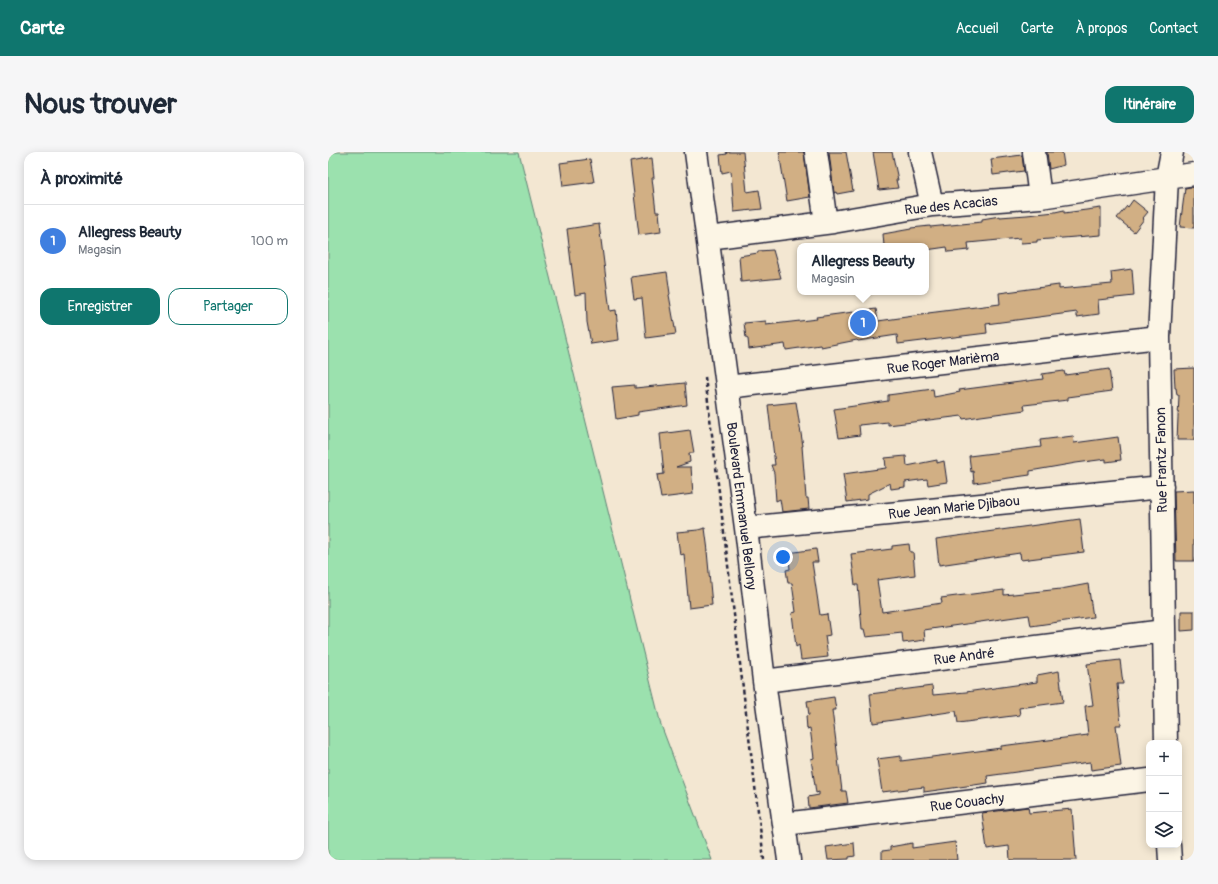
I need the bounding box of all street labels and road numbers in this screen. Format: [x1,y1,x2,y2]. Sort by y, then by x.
street label: Rue des Acacias [904,192,999,219]
street label: Rue Roger Marièma [886,347,1000,378]
street label: Rue Frantz Fanon [1152,407,1171,513]
street label: Boulevard Emmanuel Bellony [723,421,760,591]
street label: Rue Jean Marie Djibaou [887,492,1021,523]
street label: Rue André [933,644,996,669]
street label: Rue Couachy [929,790,1005,815]

